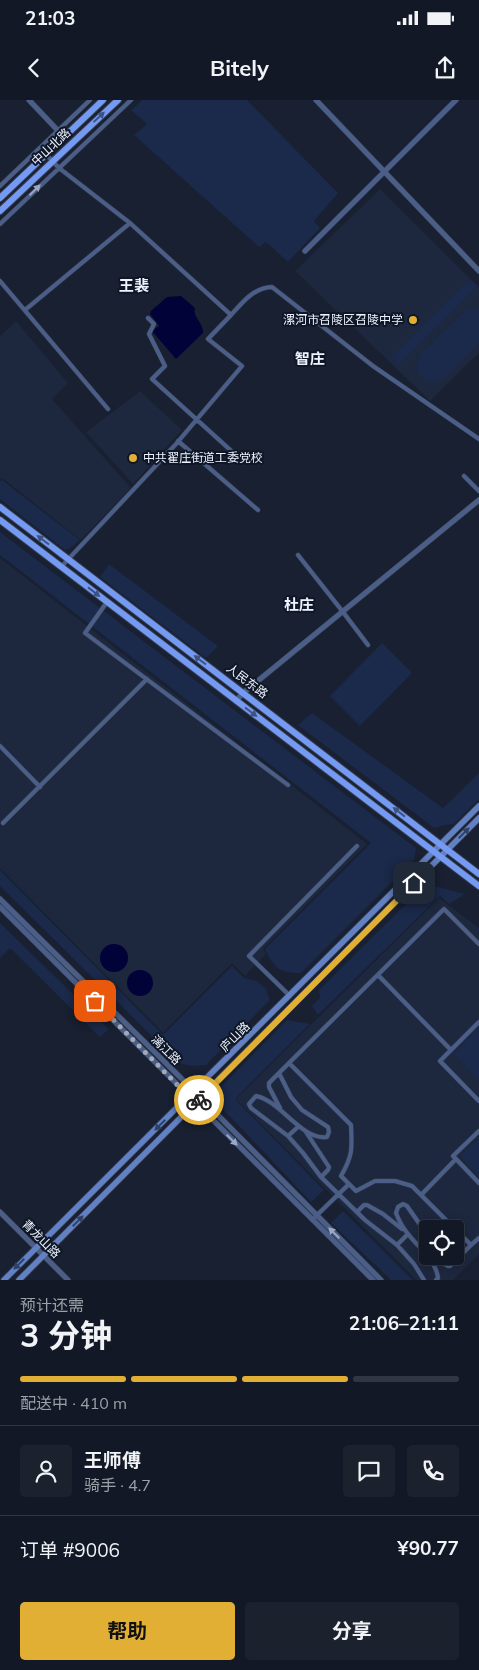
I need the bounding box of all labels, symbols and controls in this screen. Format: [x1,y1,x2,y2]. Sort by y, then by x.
text: 21:03 [25,6,75,30]
icon: back [20,54,48,82]
text: Bitely [210,54,269,82]
icon: share [431,54,459,82]
one-way arrow [93,111,105,123]
street label: 中山北路 [28,125,73,168]
one-way arrow [29,184,41,196]
district label: 王裴 [119,276,149,295]
place label: 漯河市召陵区召陵中学 [283,312,403,327]
marker: 漯河市召陵区召陵中学 [407,314,419,326]
district label: 智庄 [295,349,325,368]
place label: 中共翟庄街道工委党校 [143,450,263,465]
marker: 中共翟庄街道工委党校 [127,452,139,464]
one-way arrow [36,535,50,545]
one-way arrow [87,587,100,598]
district label: 杜庄 [284,595,314,614]
one-way arrow [193,655,207,665]
street label: 人民东路 [224,660,271,701]
one-way arrow [244,707,257,718]
one-way arrow [392,807,406,817]
one-way arrow [458,827,470,839]
pin [393,862,435,904]
icon: home [400,869,428,897]
pin [74,980,116,1022]
icon: bag [81,987,109,1015]
street label: 庐山路 [217,1019,253,1055]
street label: 漓江路 [148,1032,184,1068]
courier [174,1075,224,1125]
icon: bike [185,1086,213,1114]
one-way arrow [154,1119,166,1131]
one-way arrow [226,1133,238,1145]
one-way arrow [72,1215,84,1227]
street label: 青龙山路 [19,1216,64,1261]
map controls [419,1220,464,1265]
button: locate [419,1220,464,1265]
one-way arrow [328,1227,340,1239]
one-way arrow [14,1258,26,1270]
text: 预计还需 [20,1295,84,1315]
text: 21:06–21:11 [349,1311,459,1335]
text: 3 分钟 [20,1315,112,1355]
text: 配送中 · 410 m [20,1393,127,1413]
button: person [20,1445,72,1497]
button: chat [343,1445,395,1497]
button: phone [407,1445,459,1497]
text: 王师傅 [84,1448,141,1472]
text: 骑手 · 4.7 [84,1475,151,1495]
text: ¥90.77 [397,1536,459,1560]
text: 订单 #9006 [20,1538,120,1562]
button: 帮助 [20,1602,235,1660]
button: 分享 [245,1602,459,1660]

